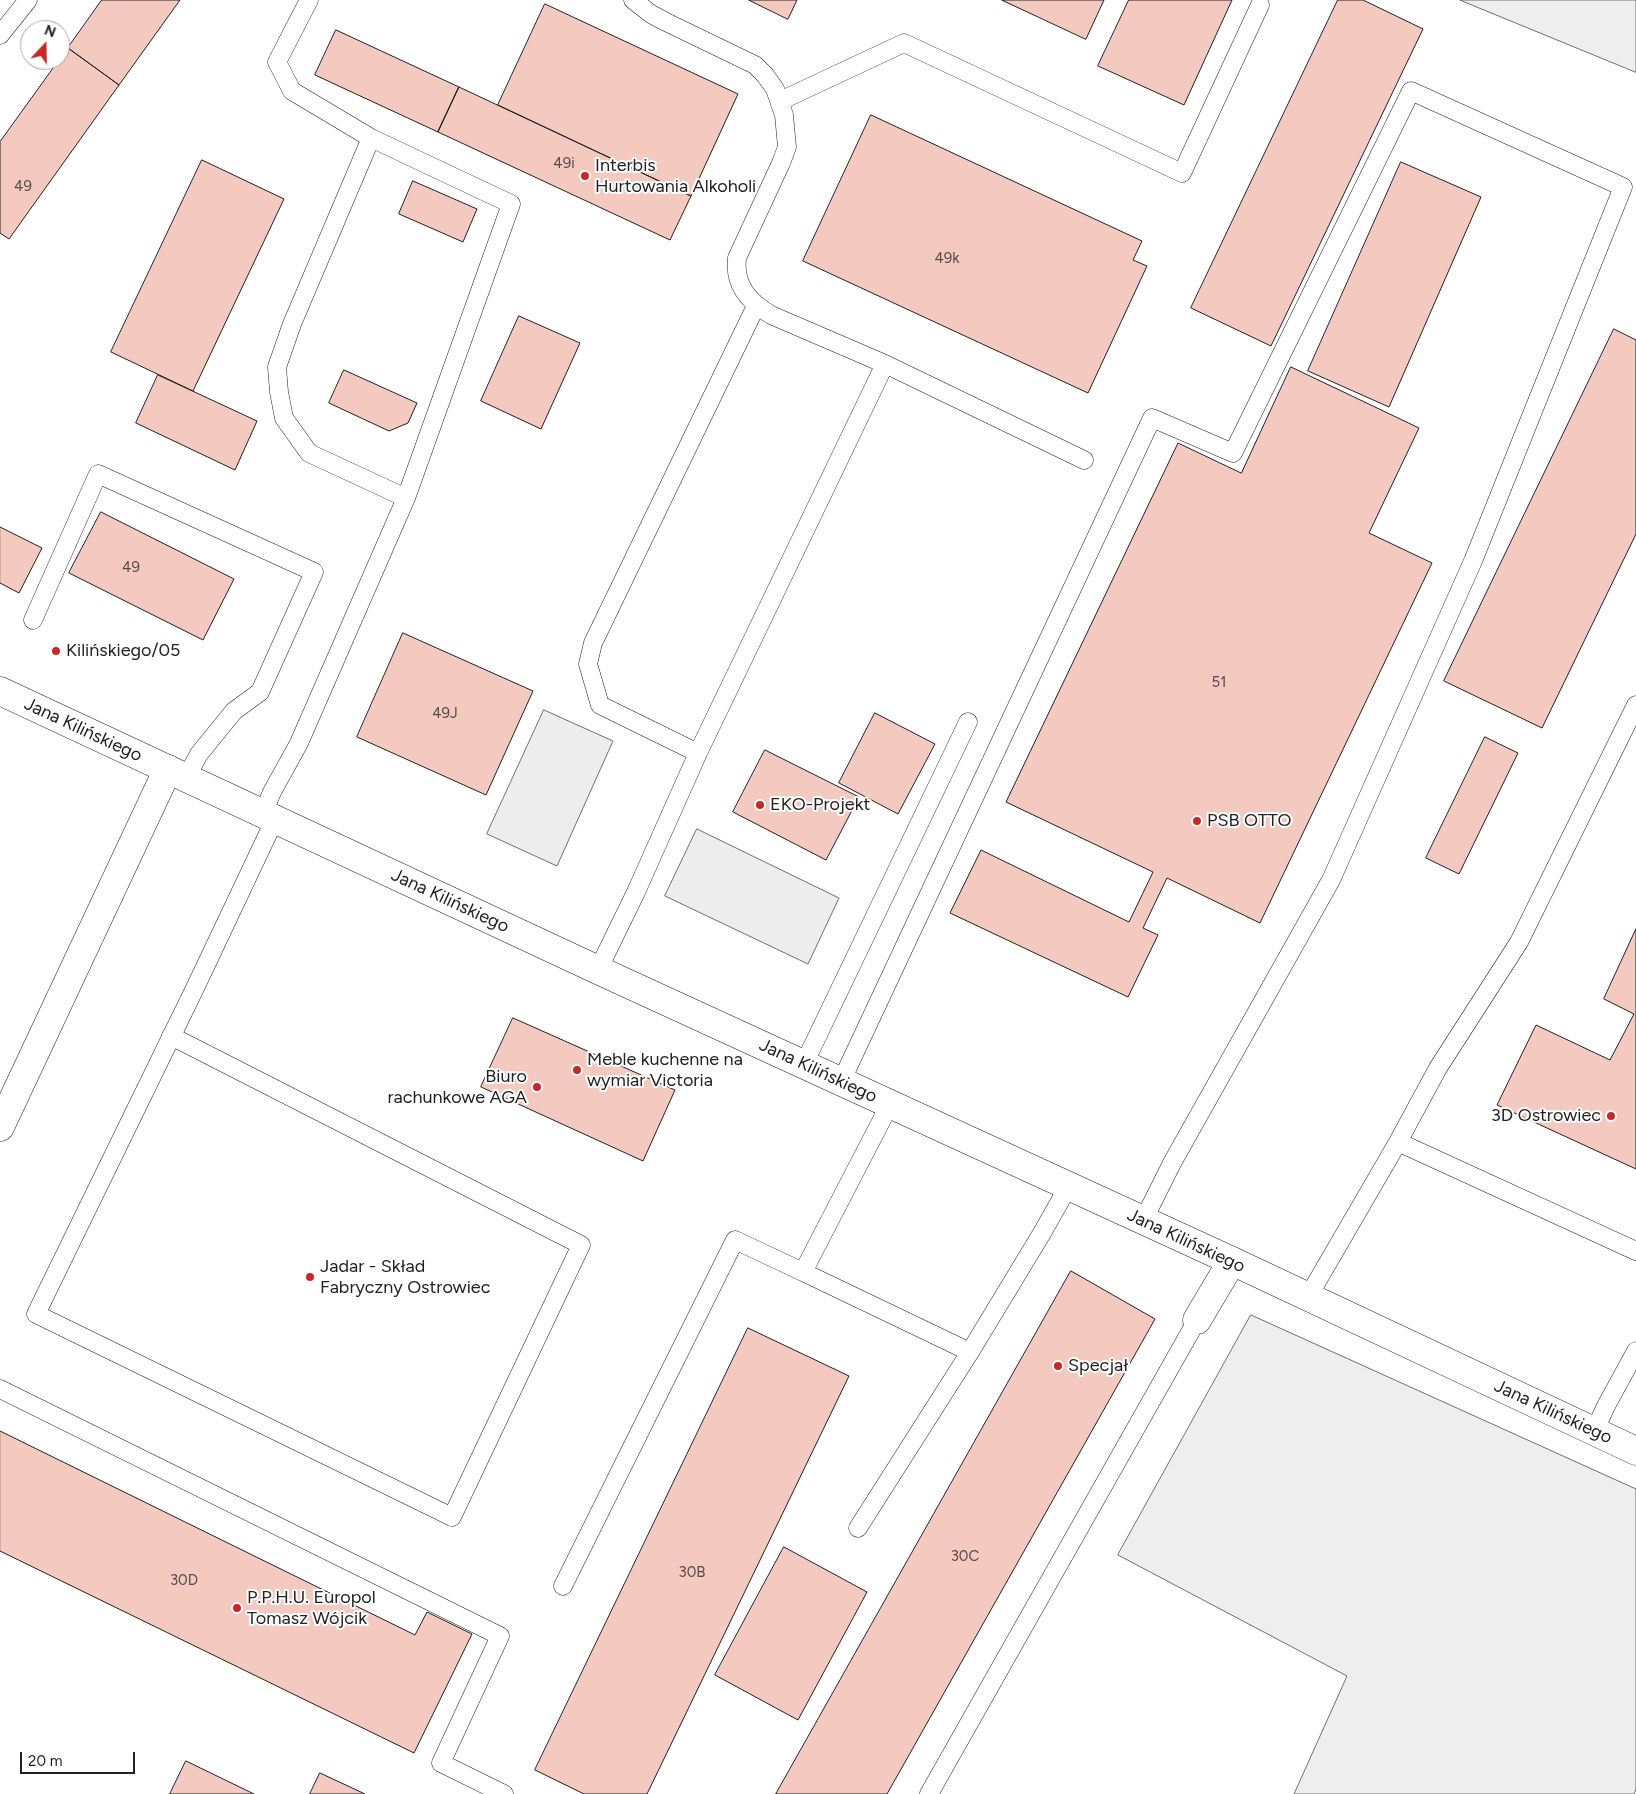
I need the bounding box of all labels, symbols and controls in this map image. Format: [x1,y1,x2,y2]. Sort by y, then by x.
north arrow [20,20,70,70]
text: N [42,22,58,41]
house number: 49i [553,155,575,173]
place label: Interbis Hurtowania Alkoholi [595,155,756,198]
marker: Interbis Hurtowania Alkoholi [579,170,591,182]
house number: 49 [14,178,32,196]
house number: 49k [934,250,960,268]
house number: 49 [122,559,140,577]
place label: Kilińskiego/05 [66,640,180,662]
marker: Kilińskiego/05 [50,645,62,657]
house number: 51 [1212,674,1226,692]
street label: Jana Kilińskiego [21,693,145,767]
house number: 49J [432,705,458,723]
place label: EKO-Projekt [770,794,870,816]
marker: EKO-Projekt [754,799,766,811]
place label: PSB OTTO [1207,810,1292,832]
marker: PSB OTTO [1191,815,1203,827]
street label: Jana Kilińskiego [388,864,512,938]
street label: Jana Kilińskiego [756,1034,880,1108]
place label: Meble kuchenne na wymiar Victoria [587,1049,743,1092]
marker: Meble kuchenne na wymiar Victoria [571,1064,583,1076]
place label: Biuro rachunkowe AGA [387,1066,527,1108]
marker: Biuro rachunkowe AGA [531,1081,543,1093]
place label: 3D Ostrowiec [1491,1105,1601,1127]
marker: 3D Ostrowiec [1605,1110,1617,1122]
street label: Jana Kilińskiego [1124,1204,1248,1278]
place label: Jadar - Skład Fabryczny Ostrowiec [320,1256,490,1298]
marker: Jadar - Skład Fabryczny Ostrowiec [304,1271,316,1283]
place label: Specjał [1068,1355,1128,1377]
marker: Specjał [1052,1360,1064,1372]
street label: Jana Kilińskiego [1491,1375,1615,1449]
house number: 30C [951,1548,979,1566]
house number: 30B [679,1564,705,1582]
house number: 30D [170,1572,198,1590]
place label: P.P.H.U. Europol Tomasz Wójcik [247,1587,376,1630]
marker: P.P.H.U. Europol Tomasz Wójcik [231,1602,243,1614]
scale bar [22,1742,138,1774]
text: 20 m [28,1752,62,1770]

